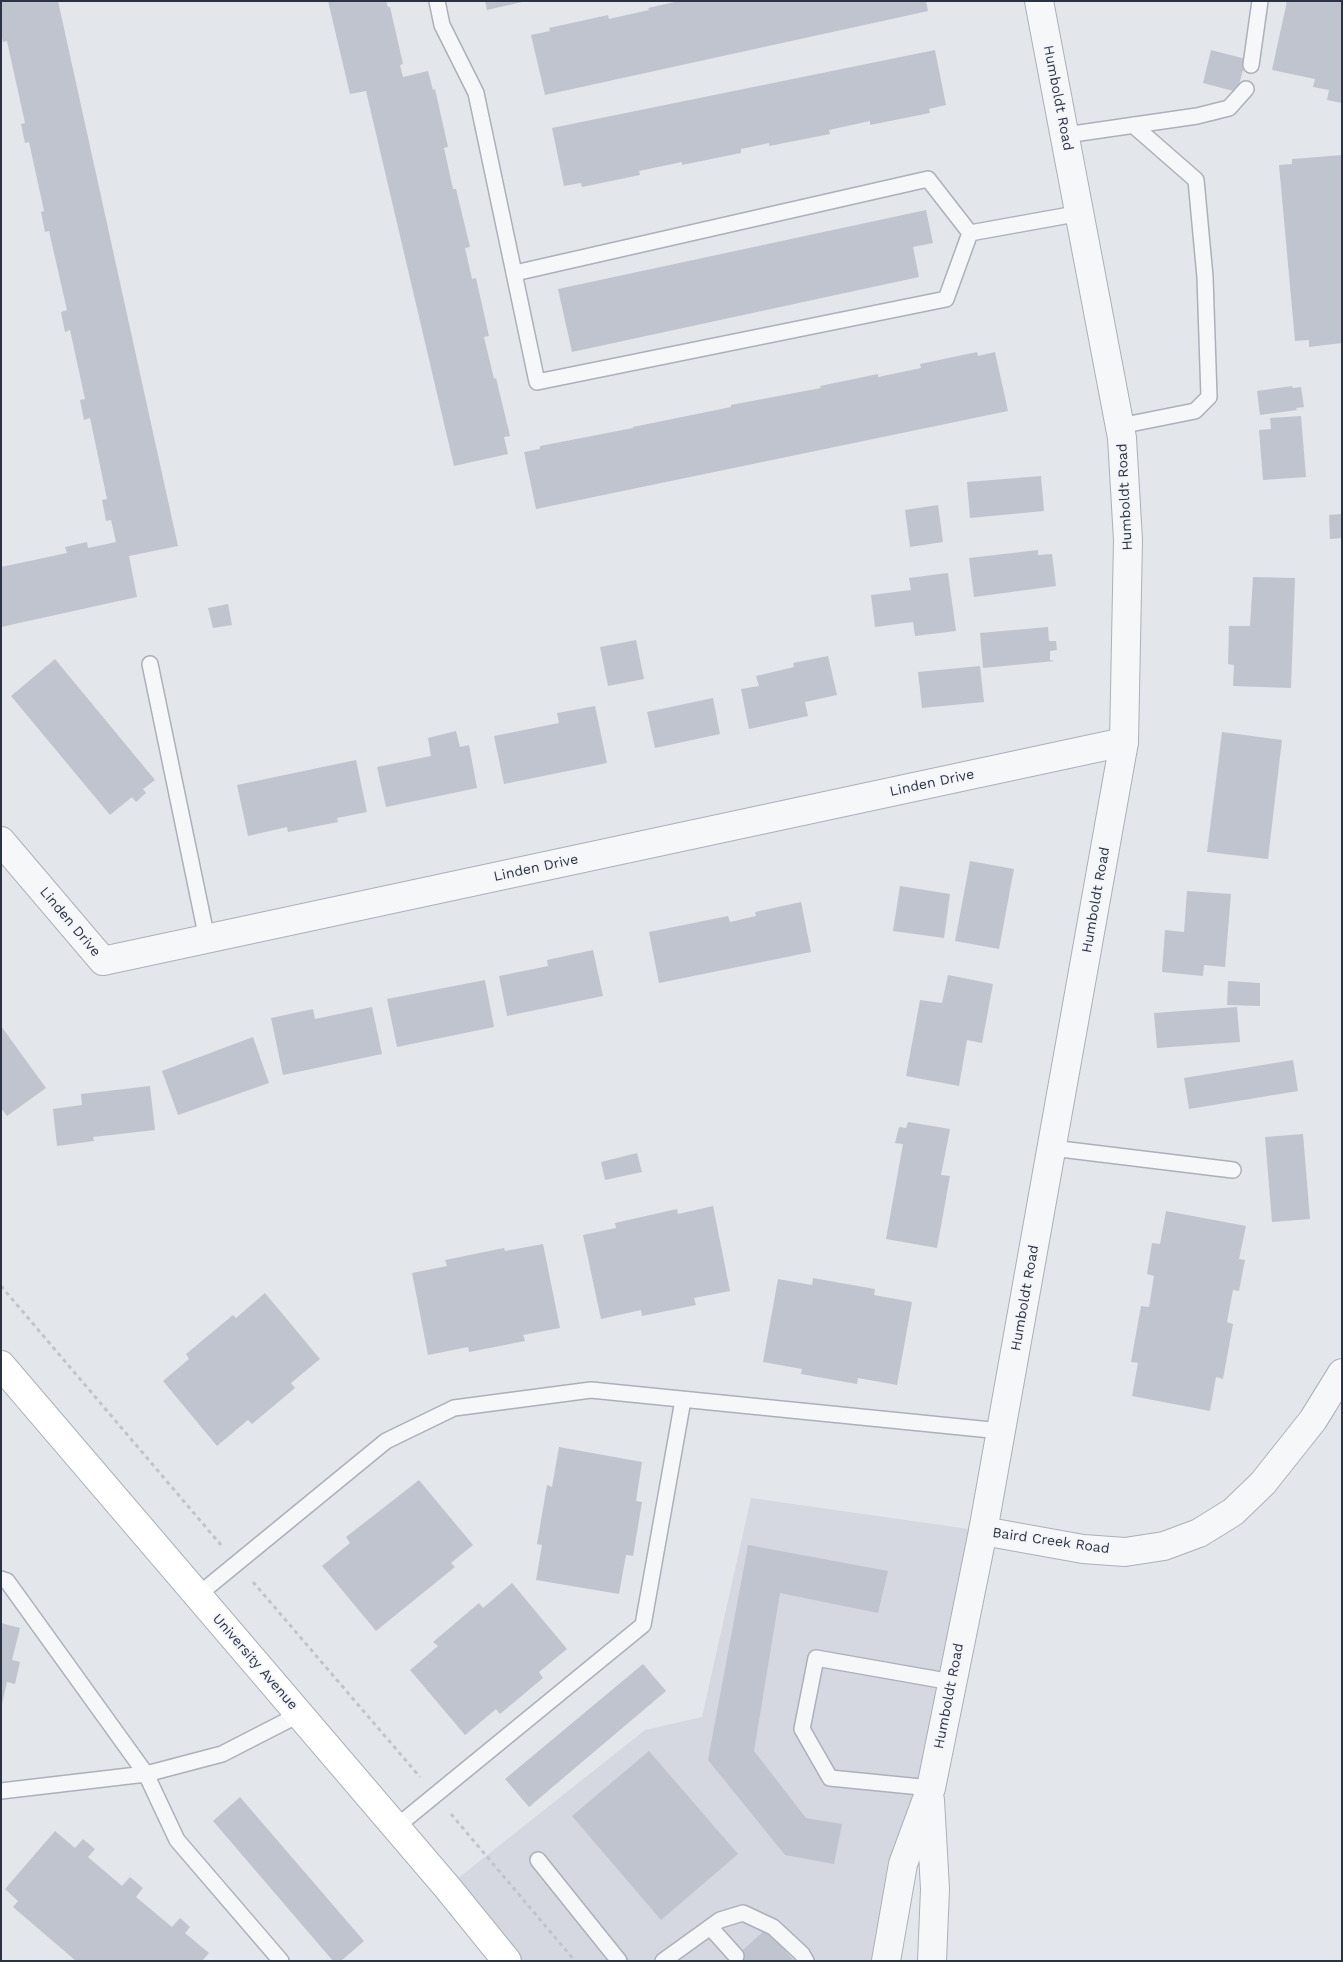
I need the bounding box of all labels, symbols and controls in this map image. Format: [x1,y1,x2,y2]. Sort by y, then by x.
street label: Humboldt Road [1040,44,1076,152]
street label: Humboldt Road [1114,443,1136,551]
street label: Linden Drive [888,766,976,800]
street label: Humboldt Road [1078,846,1114,954]
street label: Linden Drive [492,851,580,885]
street label: Linden Drive [36,884,104,960]
street label: Humboldt Road [1007,1244,1043,1352]
street label: Baird Creek Road [991,1524,1111,1558]
street label: University Avenue [209,1611,301,1713]
street label: Humboldt Road [931,1642,967,1750]

